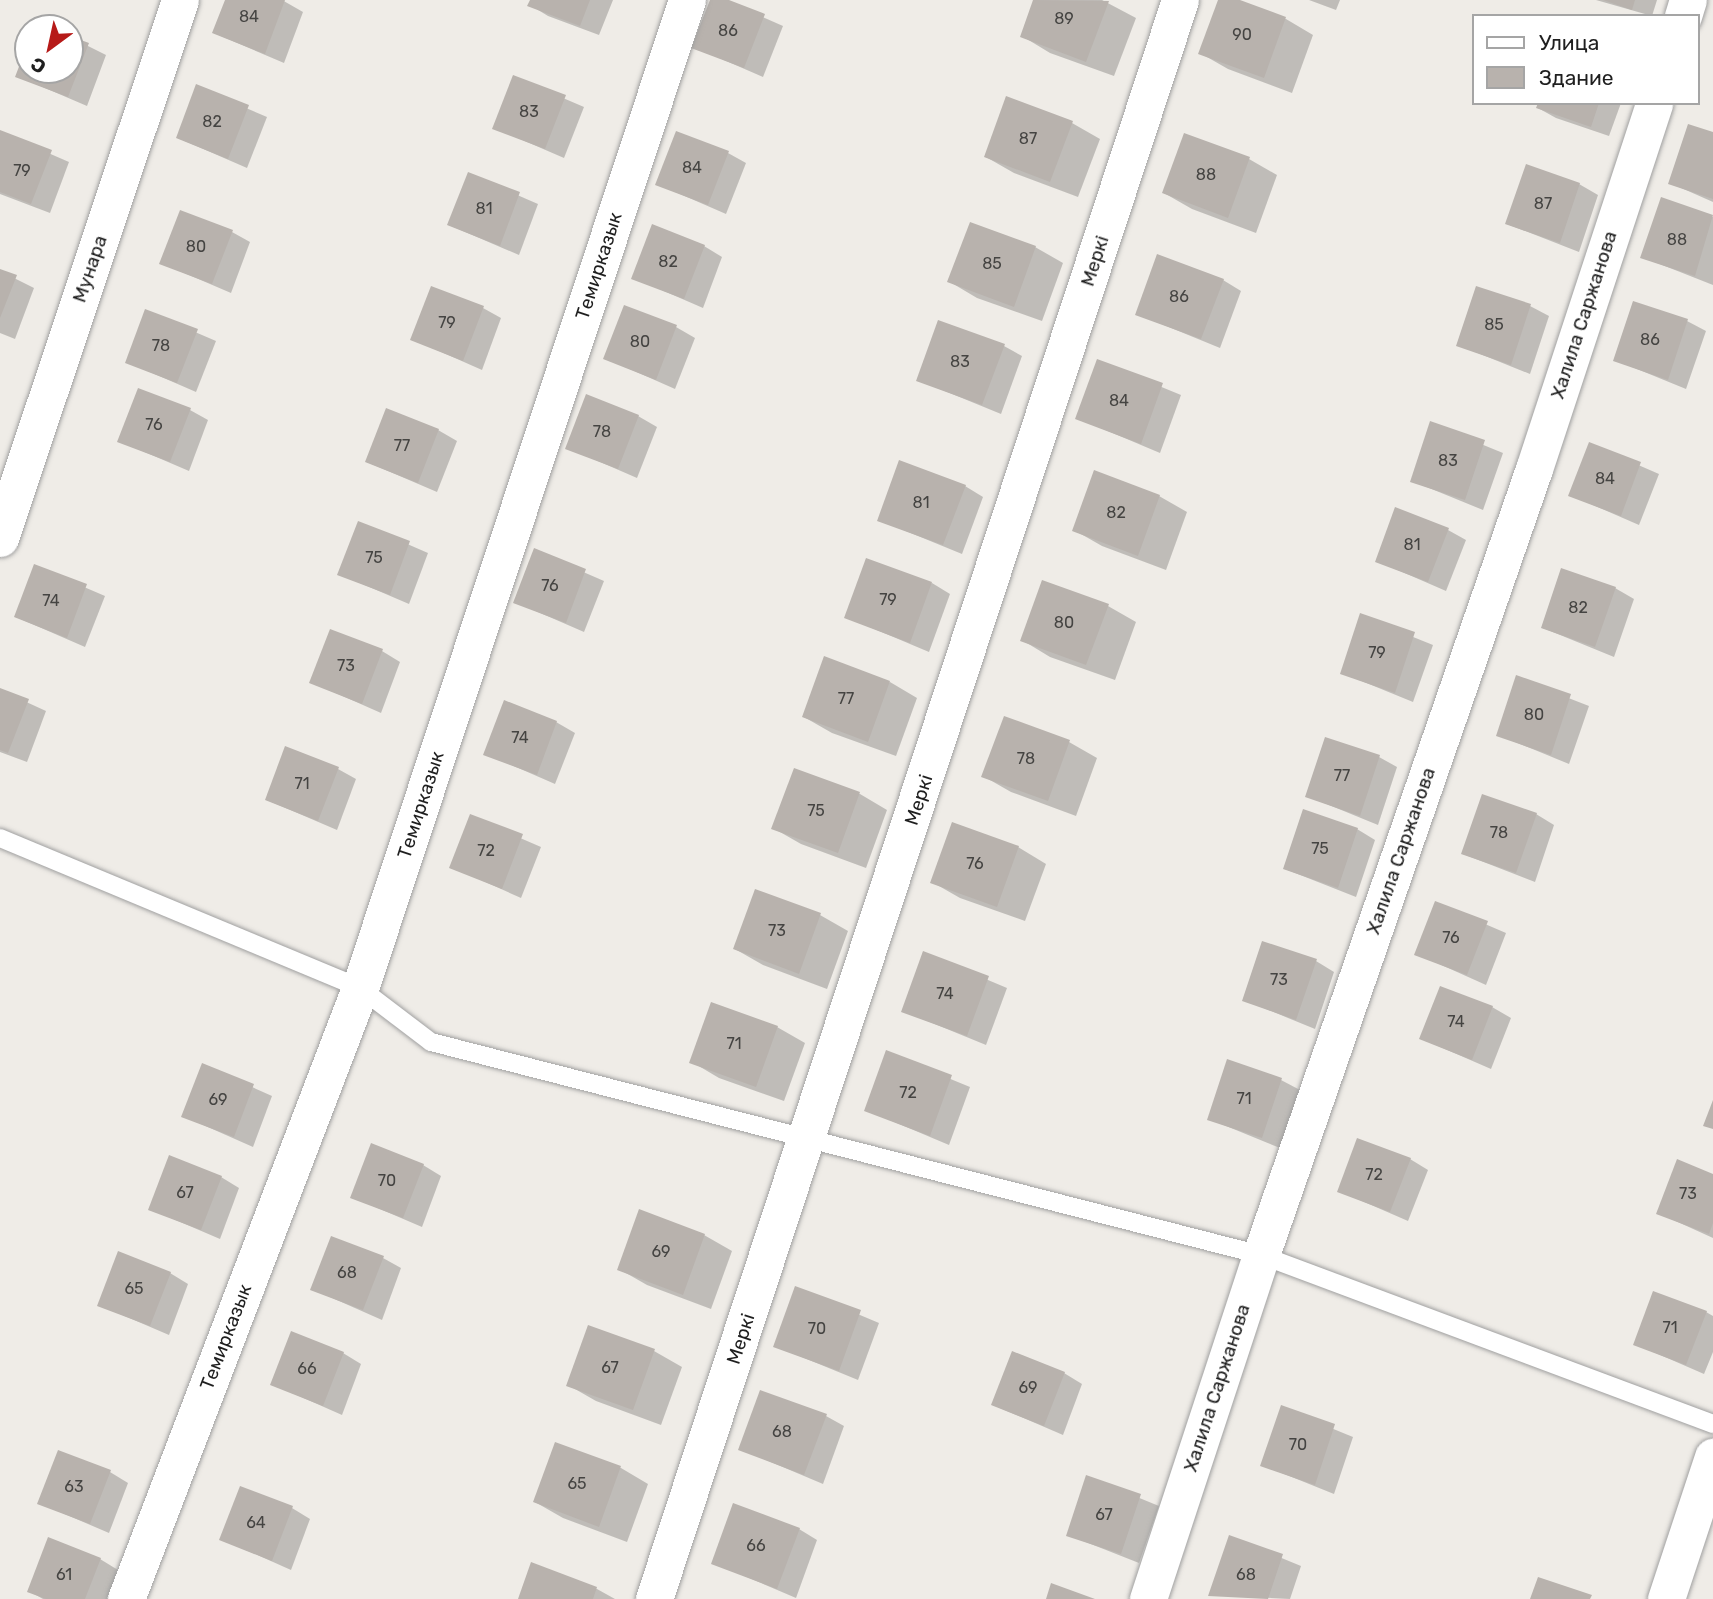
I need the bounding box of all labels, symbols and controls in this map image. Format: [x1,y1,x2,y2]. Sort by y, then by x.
house number: 84 [239,7,259,27]
house number: 89 [1054,9,1074,29]
north arrow [14,14,84,84]
legend [1472,14,1699,105]
house number: 86 [718,21,738,41]
house number: 90 [1232,25,1252,45]
text: Улица [1539,30,1599,55]
text: С [27,52,50,79]
text: Здание [1539,65,1614,90]
house number: 83 [519,102,539,122]
house number: 82 [202,112,222,132]
house number: 87 [1019,129,1037,149]
house number: 84 [682,158,702,178]
house number: 79 [13,161,31,181]
house number: 88 [1196,165,1216,185]
house number: 87 [1534,194,1552,214]
house number: 81 [475,199,493,219]
street label: Темирказык [571,209,627,323]
street label: Халила Саржанова [1546,228,1622,402]
house number: 88 [1667,230,1687,250]
street label: Мунара [68,232,112,306]
street label: Меркі [1076,233,1114,289]
house number: 80 [186,237,206,257]
house number: 82 [658,252,678,272]
house number: 85 [982,254,1002,274]
house number: 86 [1169,287,1189,307]
house number: 79 [438,313,456,333]
house number: 85 [1484,315,1504,335]
house number: 86 [1640,330,1660,350]
house number: 80 [630,332,650,352]
house number: 78 [152,336,170,356]
house number: 83 [950,352,970,372]
house number: 84 [1109,391,1129,411]
house number: 76 [145,415,163,435]
house number: 78 [593,422,611,442]
house number: 77 [394,436,410,456]
house number: 83 [1438,451,1458,471]
house number: 84 [1595,469,1615,489]
house number: 81 [912,493,930,513]
house number: 82 [1106,503,1126,523]
house number: 81 [1403,535,1421,555]
house number: 75 [365,548,383,568]
house number: 76 [541,576,559,596]
house number: 79 [879,590,897,610]
house number: 74 [42,591,60,611]
house number: 82 [1568,598,1588,618]
house number: 80 [1054,613,1074,633]
house number: 79 [1368,643,1386,663]
house number: 73 [337,656,355,676]
house number: 77 [838,689,854,709]
house number: 80 [1524,705,1544,725]
house number: 74 [511,728,529,748]
street label: Темирказык [393,748,449,862]
house number: 78 [1017,749,1035,769]
street label: Халила Саржанова [1362,765,1440,937]
house number: 77 [1334,766,1350,786]
street label: Меркі [900,772,938,828]
house number: 71 [294,774,310,794]
house number: 75 [807,801,825,821]
house number: 78 [1490,823,1508,843]
house number: 75 [1311,839,1329,859]
house number: 72 [477,841,495,861]
house number: 76 [966,854,984,874]
house number: 73 [768,921,786,941]
house number: 76 [1442,928,1460,948]
house number: 73 [1270,970,1288,990]
house number: 74 [936,984,954,1004]
house number: 74 [1447,1012,1465,1032]
house number: 71 [726,1034,742,1054]
house number: 72 [899,1083,917,1103]
house number: 71 [1236,1089,1252,1109]
house number: 69 [208,1090,228,1110]
house number: 72 [1365,1165,1383,1185]
house number: 70 [378,1171,396,1191]
house number: 67 [176,1183,194,1203]
house number: 73 [1679,1184,1697,1204]
house number: 69 [651,1242,671,1262]
house number: 68 [337,1263,357,1283]
house number: 65 [124,1279,144,1299]
street label: Темирказык [195,1281,257,1393]
street label: Халила Саржанова [1179,1301,1255,1475]
street label: Меркі [722,1311,760,1367]
house number: 71 [1662,1318,1678,1338]
house number: 70 [808,1319,826,1339]
house number: 67 [601,1358,619,1378]
house number: 66 [297,1359,317,1379]
house number: 69 [1018,1378,1038,1398]
house number: 68 [772,1422,792,1442]
house number: 70 [1289,1435,1307,1455]
house number: 65 [567,1474,587,1494]
house number: 63 [64,1477,84,1497]
house number: 67 [1095,1505,1113,1525]
house number: 64 [246,1513,266,1533]
house number: 66 [746,1536,766,1556]
house number: 61 [56,1565,72,1585]
house number: 68 [1236,1565,1256,1585]

